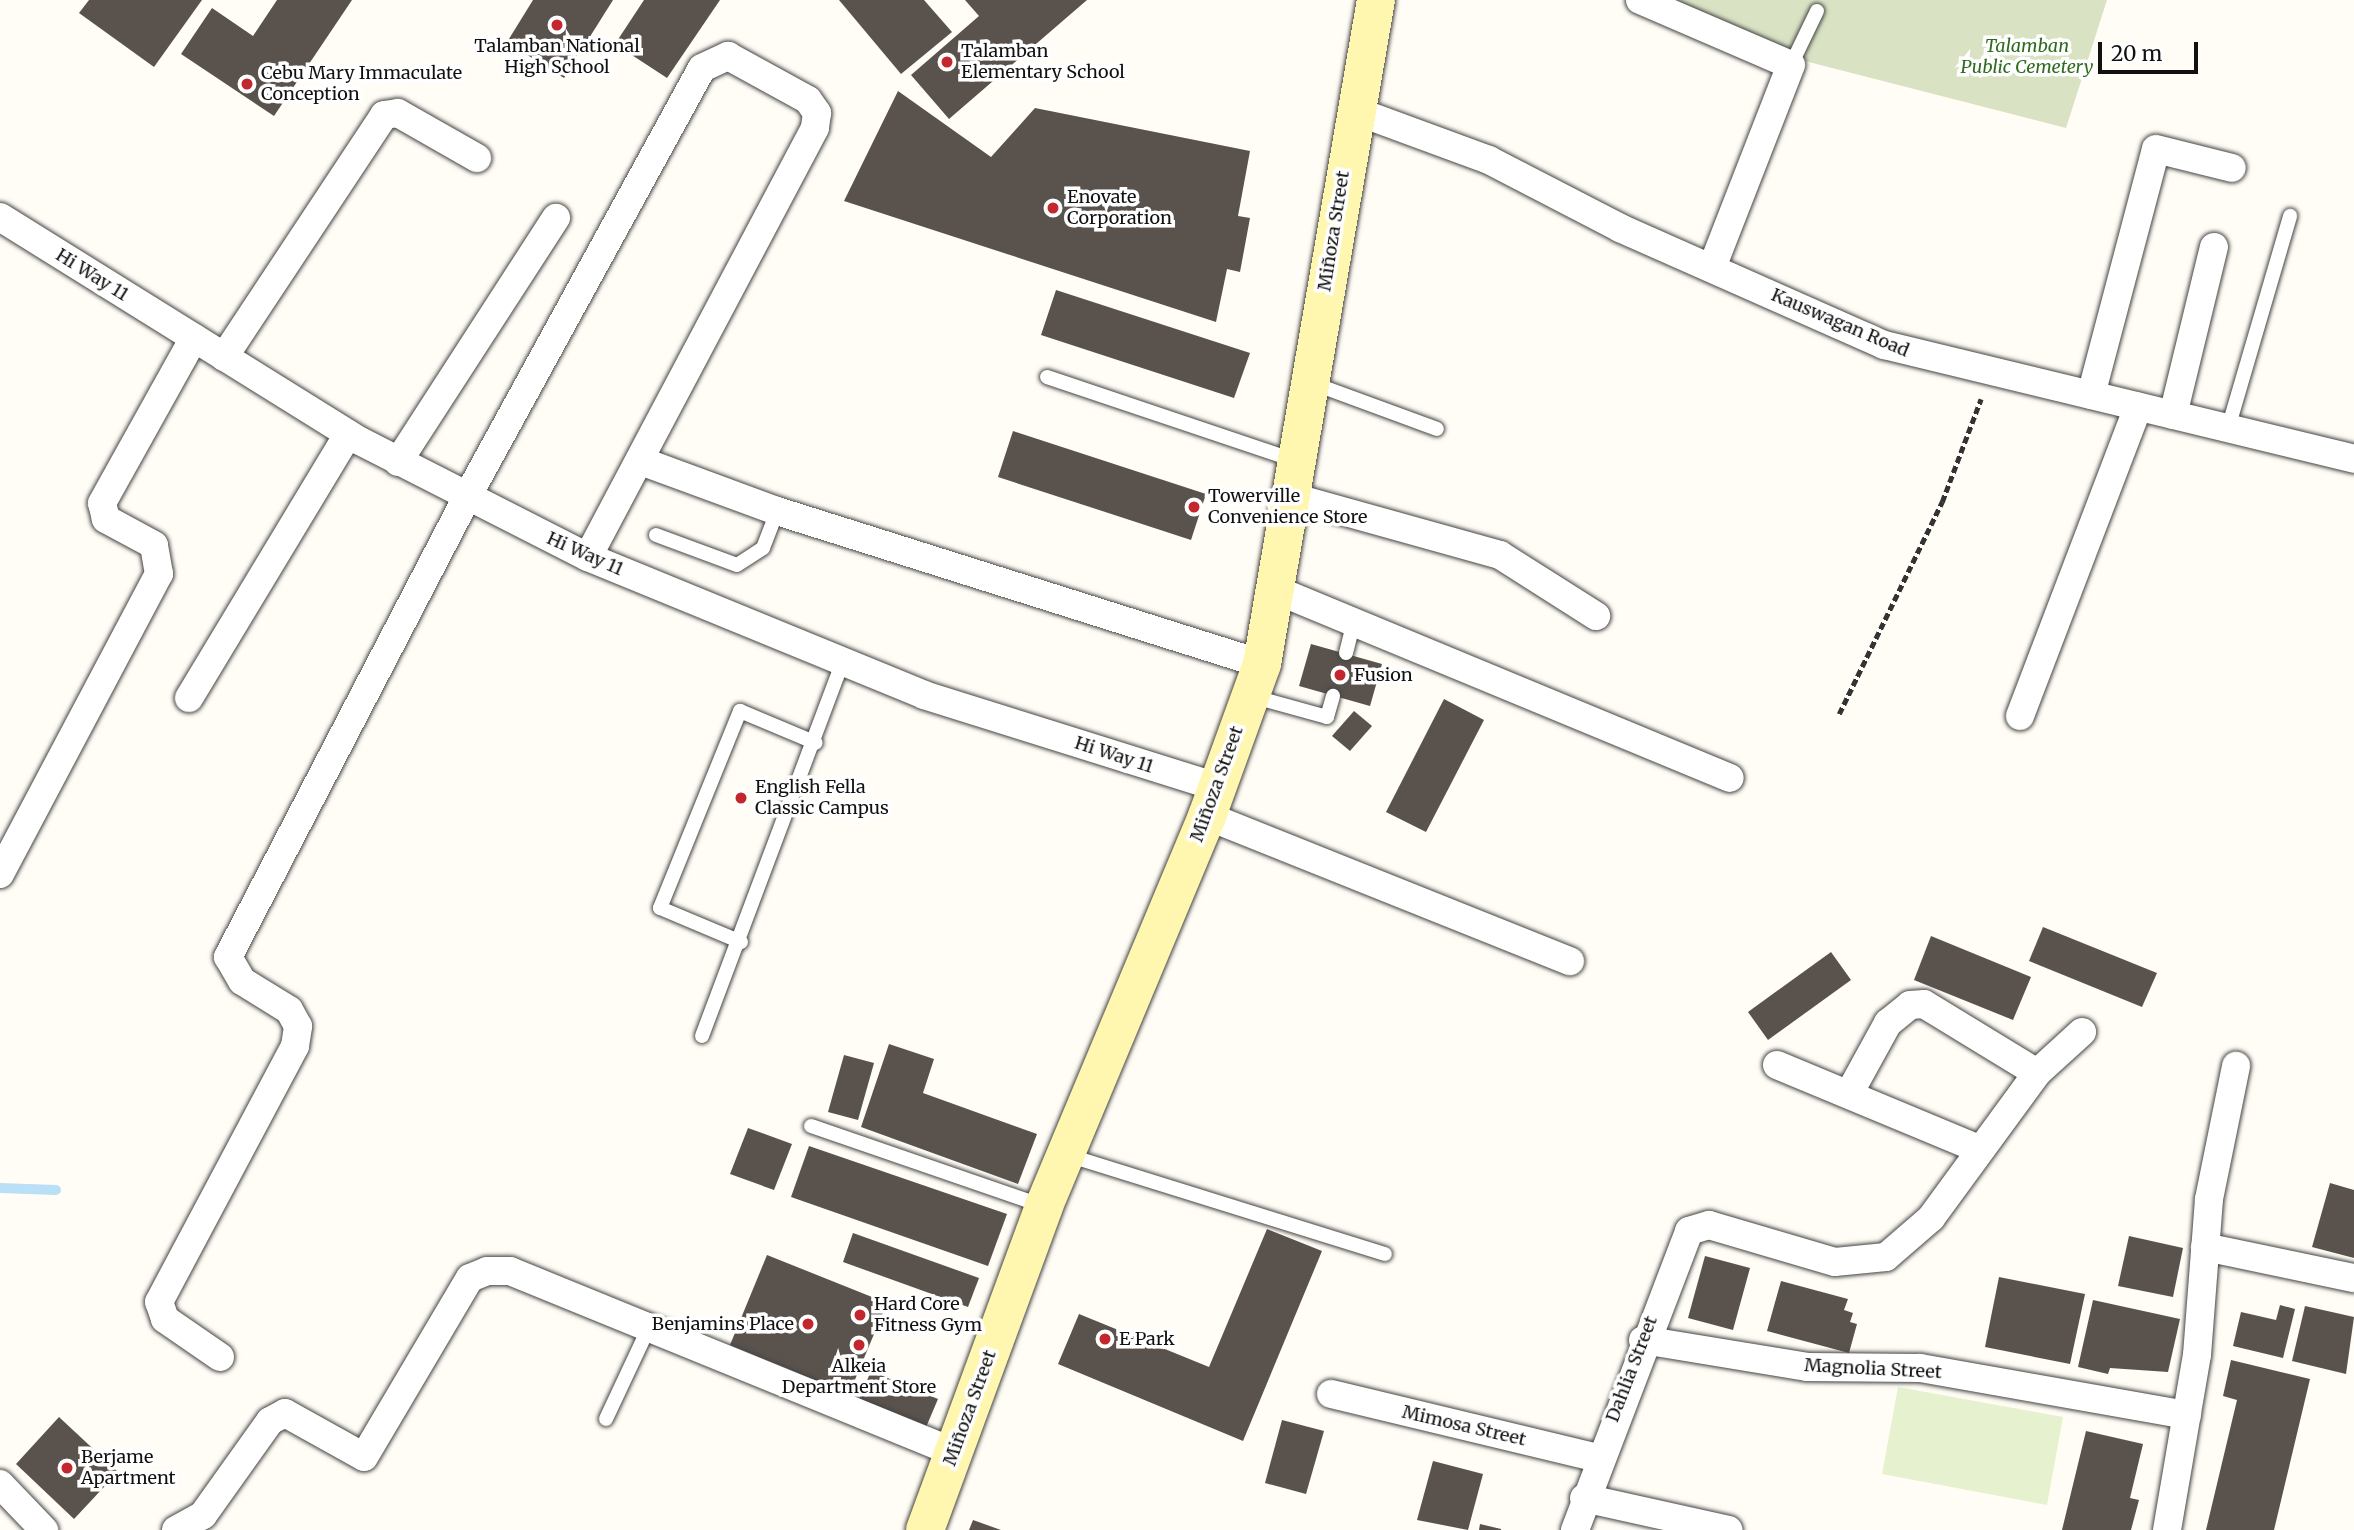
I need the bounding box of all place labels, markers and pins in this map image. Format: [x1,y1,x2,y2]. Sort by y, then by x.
marker: Talamban National High School [549,17,565,33]
place label: Talamban National High School [474,36,640,78]
place label: Talamban Elementary School [961,41,1125,84]
marker: Talamban Elementary School [939,54,955,70]
place label: Cebu Mary Immaculate Conception [261,63,462,106]
marker: Cebu Mary Immaculate Conception [239,76,255,92]
place label: Enovate Corporation [1067,187,1172,230]
marker: Enovate Corporation [1045,200,1061,216]
place label: Towerville Convenience Store [1208,486,1367,528]
marker: Towerville Convenience Store [1186,499,1202,515]
place label: Fusion [1354,664,1413,686]
marker: Fusion [1332,667,1348,683]
place label: English Fella Classic Campus [755,777,889,820]
marker: English Fella Classic Campus [733,790,749,806]
place label: Hard Core Fitness Gym [874,1294,982,1336]
marker: Hard Core Fitness Gym [852,1307,868,1323]
place label: Benjamins Place [652,1313,794,1335]
marker: Benjamins Place [800,1316,816,1332]
place label: E Park [1119,1328,1175,1350]
marker: E Park [1097,1331,1113,1347]
marker: Alkeia Department Store [851,1337,867,1353]
place label: Alkeia Department Store [782,1356,936,1398]
place label: Berjame Apartment [81,1447,176,1490]
marker: Berjame Apartment [59,1460,75,1476]

